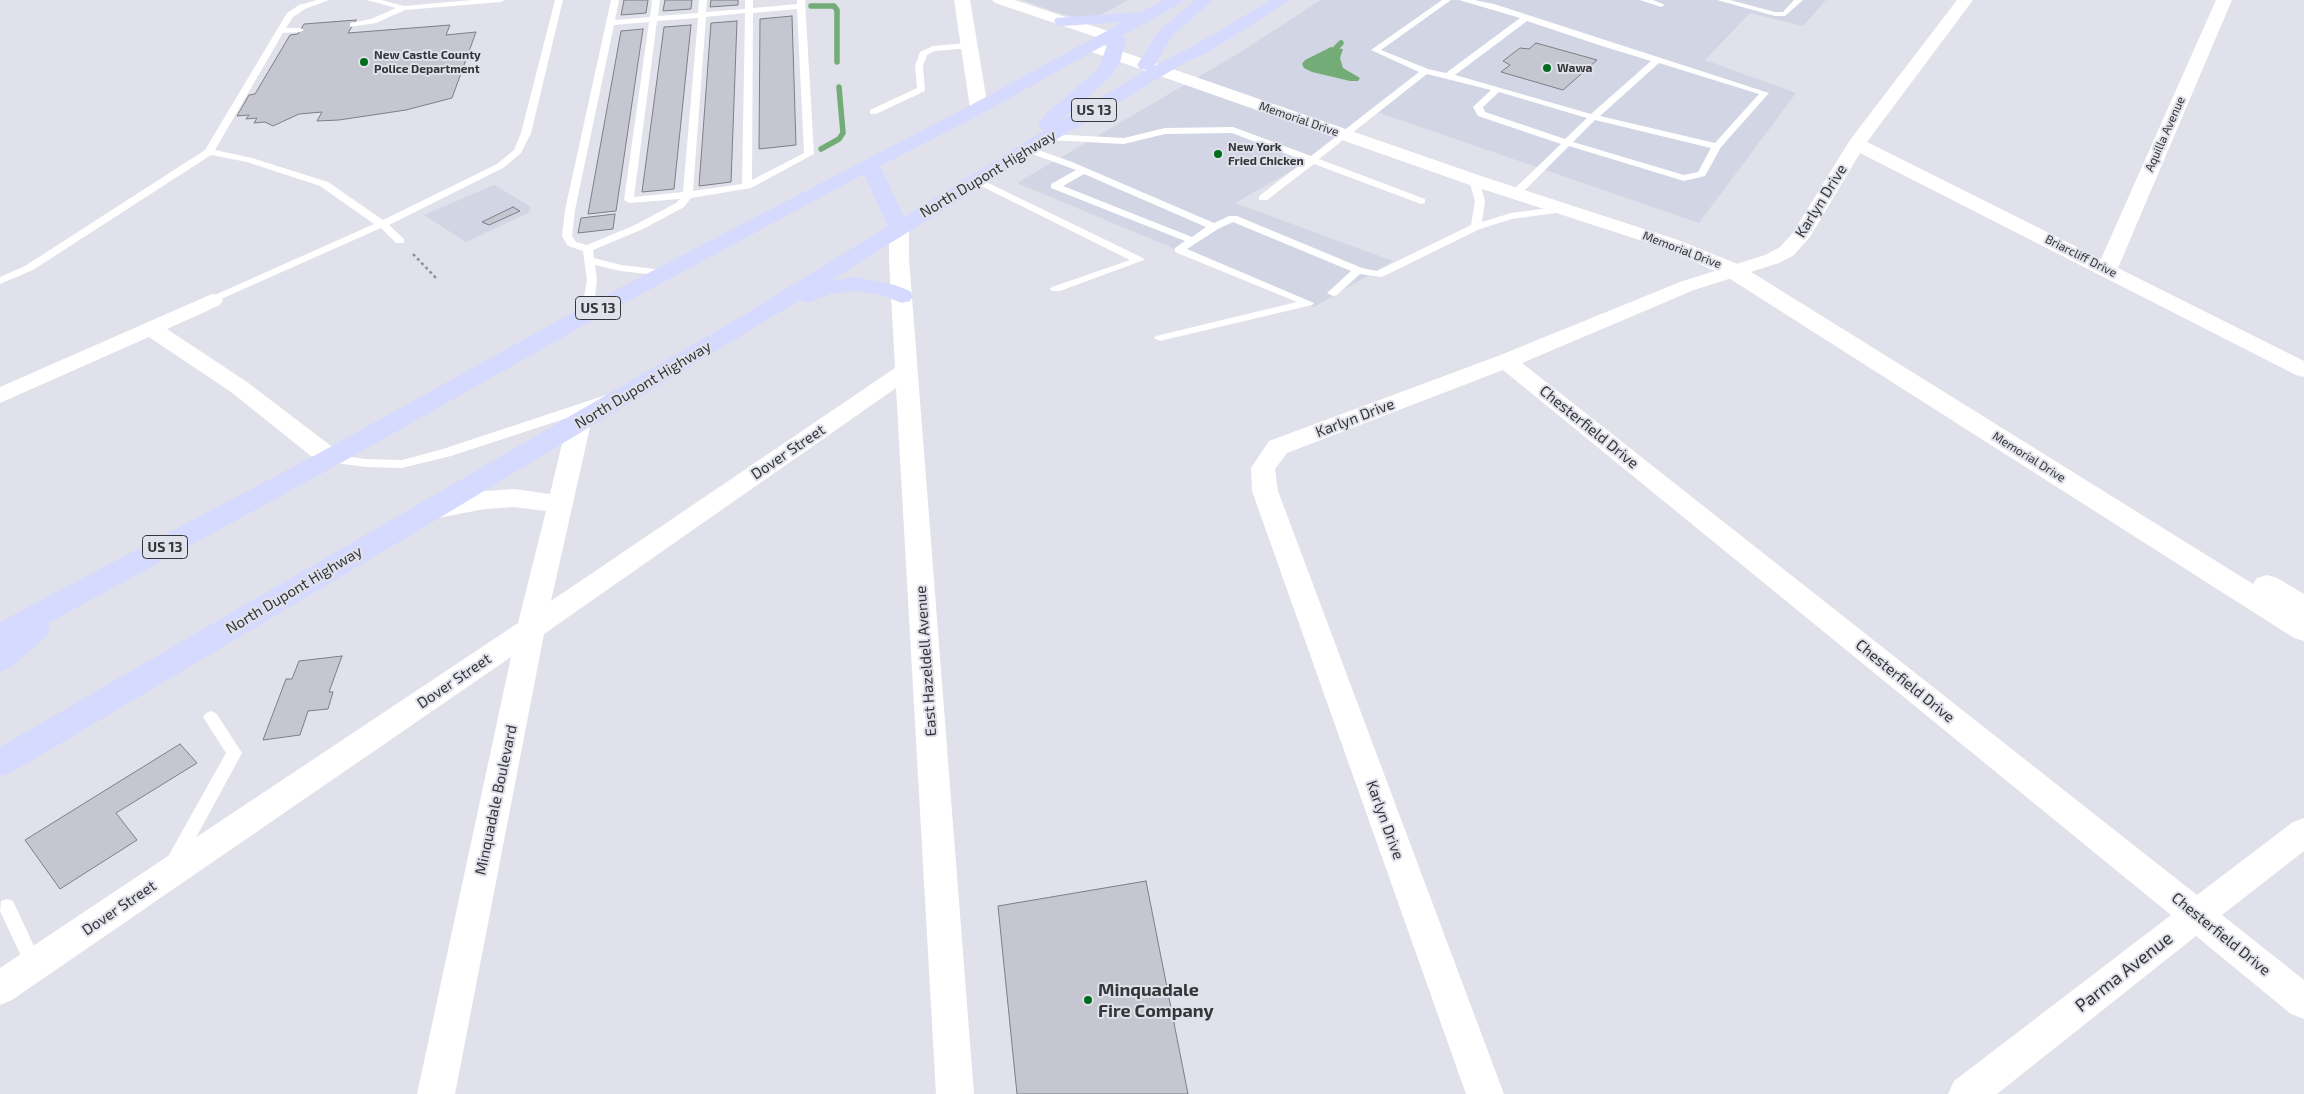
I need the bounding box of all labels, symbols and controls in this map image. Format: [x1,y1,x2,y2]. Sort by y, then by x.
place label: New Castle County Police Department [374,48,481,76]
marker: New Castle County Police Department [358,56,370,68]
place label: Wawa [1557,61,1592,75]
marker: Wawa [1541,62,1553,74]
street label: Aquilla Avenue [2142,94,2188,174]
road number: US 13 [1072,98,1116,122]
street label: Memorial Drive [1257,99,1341,139]
street label: North Dupont Highway [917,126,1059,222]
place label: New York Fried Chicken [1228,140,1304,168]
marker: New York Fried Chicken [1212,148,1224,160]
street label: Karlyn Drive [1791,161,1851,241]
street label: Memorial Drive [1640,228,1724,272]
street label: Briarcliff Drive [2043,232,2119,280]
road number: US 13 [576,296,620,320]
street label: North Dupont Highway [572,337,714,433]
street label: Chesterfield Drive [1536,382,1642,472]
street label: Karlyn Drive [1313,395,1397,441]
street label: Dover Street [748,421,828,483]
street label: Memorial Drive [1990,429,2068,485]
road number: US 13 [142,536,188,558]
street label: North Dupont Highway [223,542,365,638]
street label: East Hazeldell Avenue [912,585,940,737]
street label: Chesterfield Drive [1852,636,1958,726]
street label: Dover Street [414,650,494,712]
street label: Minquadale Boulevard [471,723,521,877]
street label: Karlyn Drive [1362,778,1408,862]
street label: Dover Street [79,877,159,939]
street label: Chesterfield Drive [2168,889,2274,979]
street label: Parma Avenue [2071,927,2177,1017]
place label: Minquadale Fire Company [1098,979,1214,1022]
marker: Minquadale Fire Company [1082,994,1094,1006]

